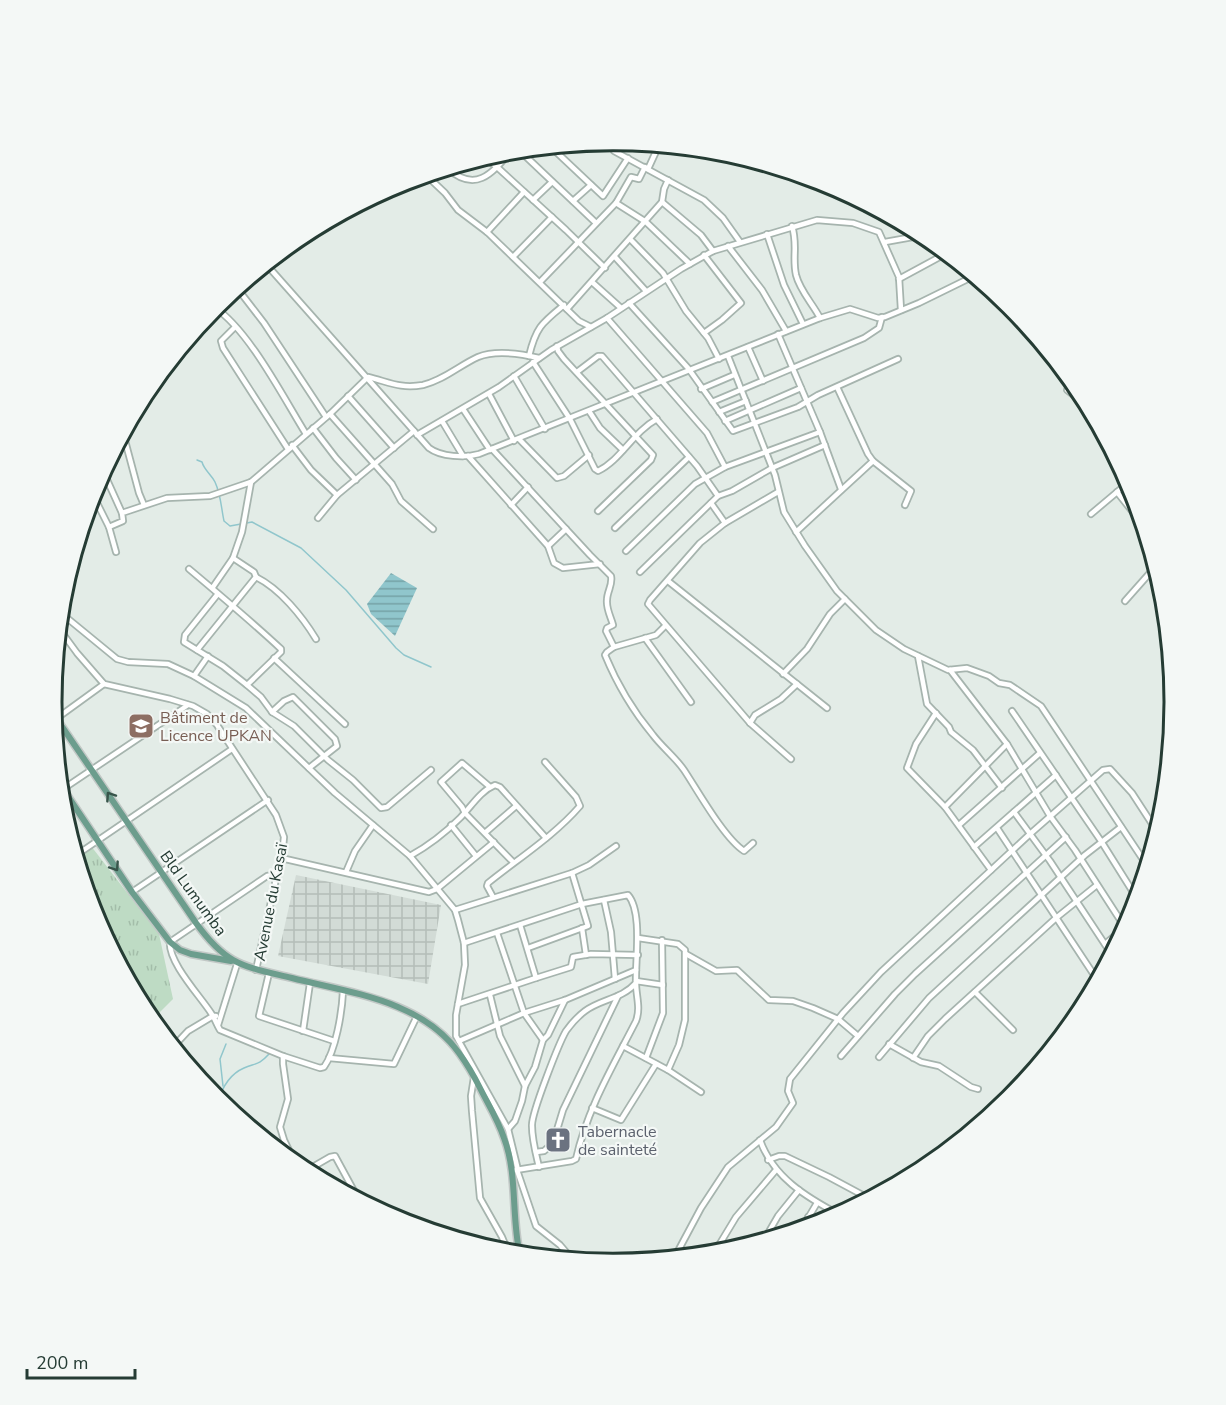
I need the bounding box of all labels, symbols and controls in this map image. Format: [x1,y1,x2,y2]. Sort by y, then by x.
place label: Bâtiment de Licence UPKAN [160,707,272,747]
school or university icon: Bâtiment de Licence UPKAN [126,711,156,741]
one-way arrow [106,792,117,803]
street label: Avenue du Kasaï [249,841,293,963]
street label: Bld Lumumba [155,846,232,941]
one-way arrow [108,860,119,871]
place label: Tabernacle de sainteté [578,1121,657,1161]
church icon: Tabernacle de sainteté [543,1125,573,1155]
scale bar [27,1342,135,1380]
text: 200 m [36,1351,88,1375]

